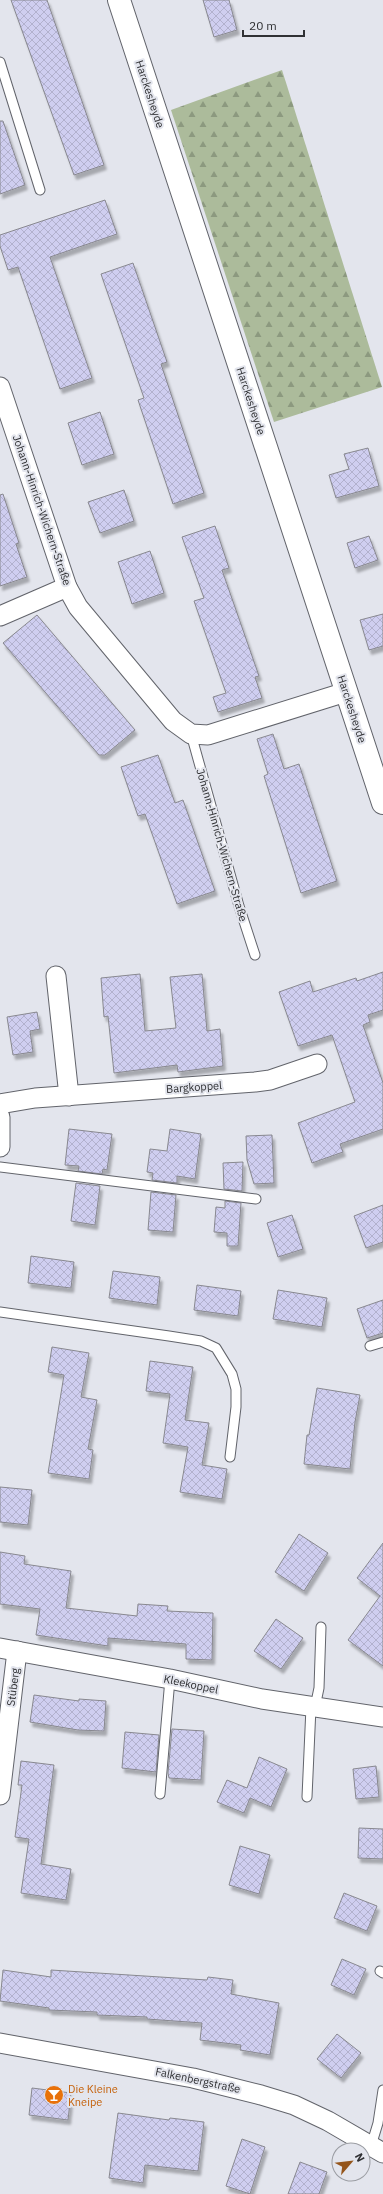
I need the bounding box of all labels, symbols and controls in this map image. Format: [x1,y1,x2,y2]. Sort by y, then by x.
scale bar [243,12,304,38]
text: 20 m [249,18,277,33]
street label: Harckesheyde [132,58,168,130]
street label: Harckesheyde [233,365,269,437]
street label: Johann-Hinrich-Wichern-Straße [10,433,74,587]
street label: Harckesheyde [334,673,370,745]
street label: Johann-Hinrich-Wichern-Straße [193,767,251,923]
street label: Bargkoppel [165,1078,223,1096]
street label: Stüberg [4,1667,22,1707]
street label: Kleekoppel [162,1671,220,1697]
street label: Falkenbergstraße [154,2064,242,2096]
place label: Die Kleine Kneipe [68,2082,118,2109]
bar icon: Die Kleine Kneipe [43,2084,65,2106]
north arrow [331,2142,371,2182]
text: N [352,2151,368,2164]

